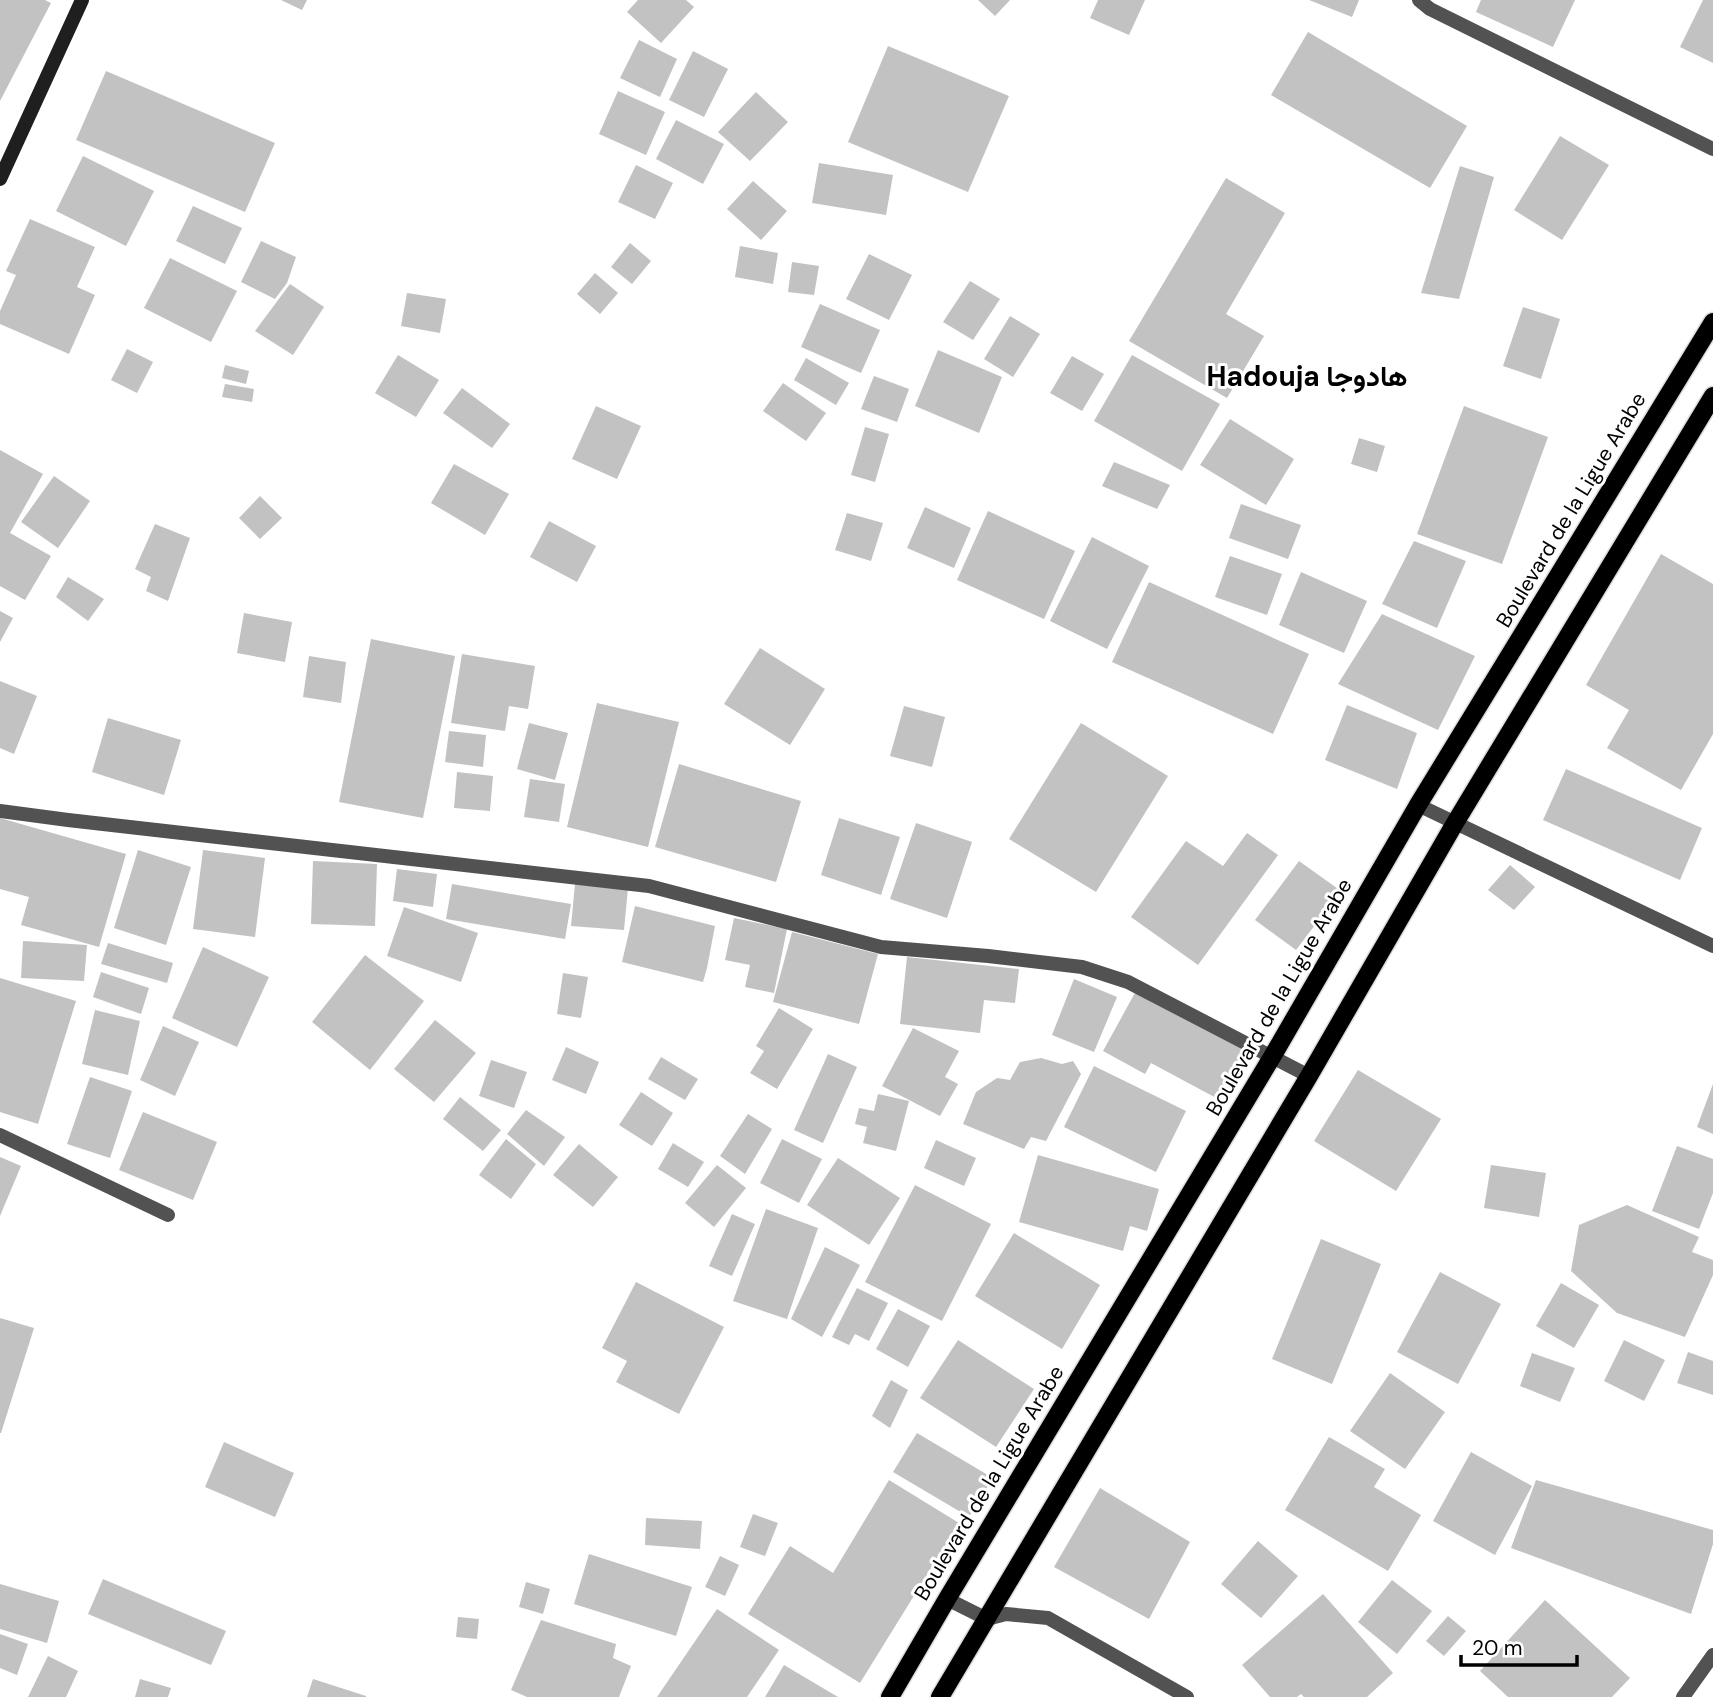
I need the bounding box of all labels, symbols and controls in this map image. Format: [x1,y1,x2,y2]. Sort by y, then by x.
district label: Hadouja هادوجا [1207,358,1407,395]
street label: Boulevard de la Ligue Arabe [1490,387,1652,633]
street label: Boulevard de la Ligue Arabe [1200,873,1359,1121]
street label: Boulevard de la Ligue Arabe [908,1360,1070,1606]
scale bar [1461,1624,1576,1668]
text: 20 m [1472,1634,1523,1662]

